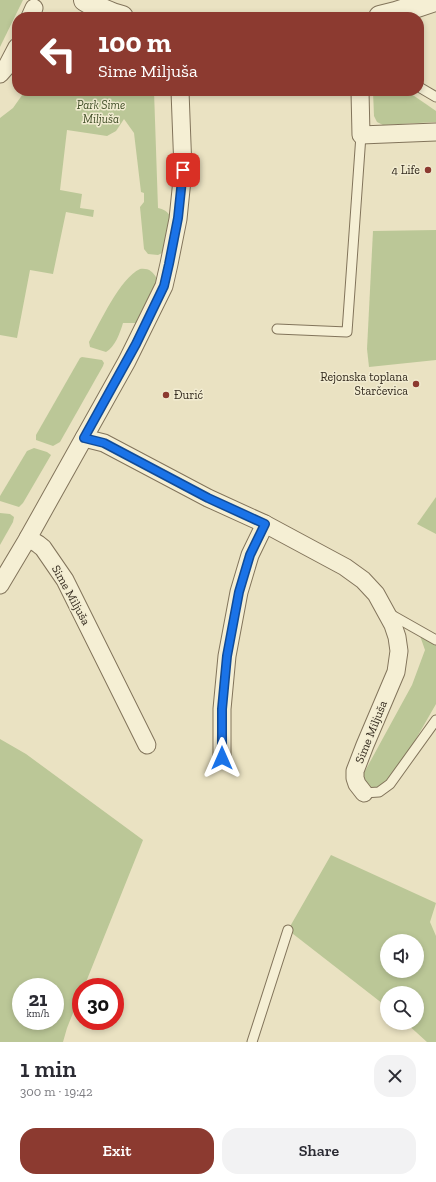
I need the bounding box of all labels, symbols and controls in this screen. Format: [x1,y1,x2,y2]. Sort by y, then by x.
text: 100 m [98,26,171,59]
icon: left [32,28,84,80]
text: Sime Miljuša [98,60,198,82]
park label: Park Sime Miljuša [77,98,125,126]
pin [166,153,200,187]
icon: arrive [172,159,194,181]
place label: 4 Life [392,163,420,177]
marker: 4 Life [423,165,433,175]
place label: Rejonska toplana Starčevica [320,370,408,398]
marker: Rejonska toplana Starčevica [411,379,421,389]
place label: Đurić [174,388,204,402]
marker: Đurić [161,390,171,400]
street label: Sime Miljuša [48,563,93,628]
street label: Sime Miljuša [352,698,391,766]
position arrow [201,737,243,779]
map controls [380,934,424,1030]
button: sound [380,934,424,978]
speed limit sign: 30 [72,978,124,1030]
button: search [380,986,424,1030]
text: 21 [29,987,47,1011]
text: km/h [27,1008,49,1020]
text: 1 min [20,1054,76,1083]
button: close [374,1055,416,1097]
text: 300 m · 19:42 [20,1084,93,1099]
button: Exit [20,1128,214,1174]
button: Share [222,1128,416,1174]

